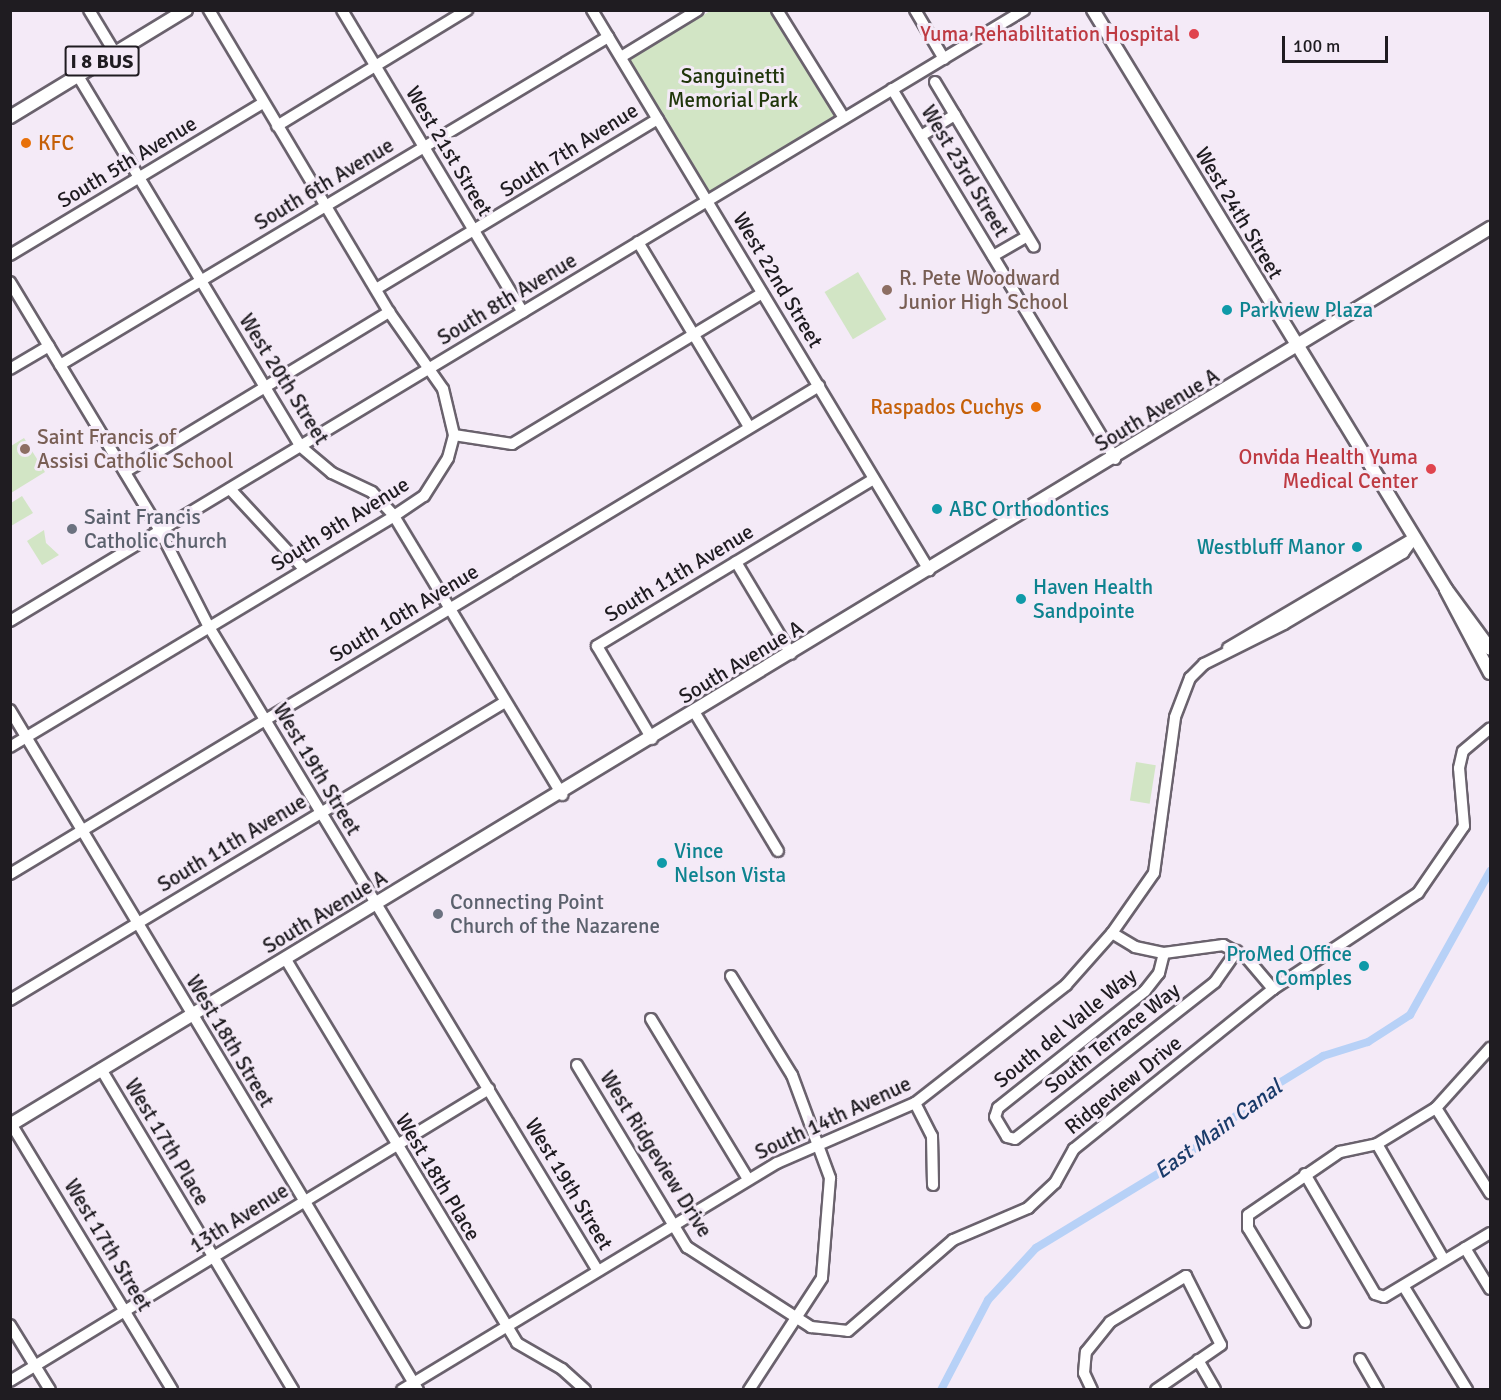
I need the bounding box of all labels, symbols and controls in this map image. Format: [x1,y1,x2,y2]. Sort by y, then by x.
place label: Yuma Rehabilitation Hospital [920,21,1180,47]
scale bar [1285,24,1392,62]
marker: Yuma Rehabilitation Hospital [1185,25,1203,43]
text: 100 m [1293,35,1340,57]
road number: I 8 BUS [64,44,140,78]
park label: Sanguinetti Memorial Park [668,63,798,113]
street label: West 21st Street [400,81,498,221]
street label: South 7th Avenue [495,97,643,203]
street label: West 23rd Street [916,100,1014,242]
street label: South 5th Avenue [53,111,201,213]
place label: KFC [38,130,74,156]
street label: South 6th Avenue [250,133,398,235]
marker: KFC [19,136,33,150]
street label: West 24th Street [1190,142,1288,284]
street label: West 22nd Street [728,208,828,352]
street label: South 8th Avenue [433,248,581,350]
place label: R. Pete Woodward Junior High School [899,265,1068,315]
marker: R. Pete Woodward Junior High School [880,283,894,297]
place label: Parkview Plaza [1239,297,1373,323]
marker: Parkview Plaza [1220,303,1234,317]
street label: West 20th Street [234,309,334,449]
street label: South Avenue A [1090,363,1224,457]
place label: Raspados Cuchys [870,394,1024,420]
marker: Raspados Cuchys [1029,400,1043,414]
place label: Saint Francis of Assisi Catholic School [37,424,233,474]
marker: Saint Francis of Assisi Catholic School [18,442,32,456]
place label: Onvida Health Yuma Medical Center [1239,444,1418,494]
marker: Onvida Health Yuma Medical Center [1422,460,1440,478]
street label: South 9th Avenue [266,471,414,577]
place label: ABC Orthodontics [949,496,1109,522]
marker: ABC Orthodontics [930,502,944,516]
place label: Saint Francis Catholic Church [84,504,227,554]
street label: South 11th Avenue [600,519,758,627]
marker: Saint Francis Catholic Church [65,522,79,536]
place label: Westbluff Manor [1197,534,1345,560]
marker: Westbluff Manor [1350,540,1364,554]
street label: South 10th Avenue [325,559,483,667]
place label: Haven Health Sandpointe [1033,574,1153,624]
marker: Haven Health Sandpointe [1014,592,1028,606]
street label: South Avenue A [674,615,808,709]
street label: West 19th Street [268,698,366,840]
street label: South 11th Avenue [153,789,311,897]
place label: Vince Nelson Vista [674,838,786,888]
marker: Vince Nelson Vista [655,856,669,870]
street label: South Avenue A [258,865,392,959]
place label: Connecting Point Church of the Nazarene [450,889,660,939]
marker: Connecting Point Church of the Nazarene [431,907,445,921]
place label: ProMed Office Comples [1226,941,1352,991]
marker: ProMed Office Comples [1357,959,1371,973]
street label: South del Valle Way [989,963,1141,1093]
street label: West 18th Street [181,970,279,1112]
street label: South Terrace Way [1039,977,1185,1099]
street label: Ridgeview Drive [1060,1030,1186,1140]
street label: West Ridgeview Drive [595,1066,717,1242]
street label: South 14th Avenue [751,1071,915,1165]
street label: West 17th Place [119,1074,215,1210]
water label: East Main Canal [1149,1074,1287,1184]
street label: West 18th Place [390,1109,486,1245]
street label: West 19th Street [520,1113,618,1255]
street label: West 17th Street [59,1174,157,1316]
street label: 13th Avenue [185,1178,293,1258]

